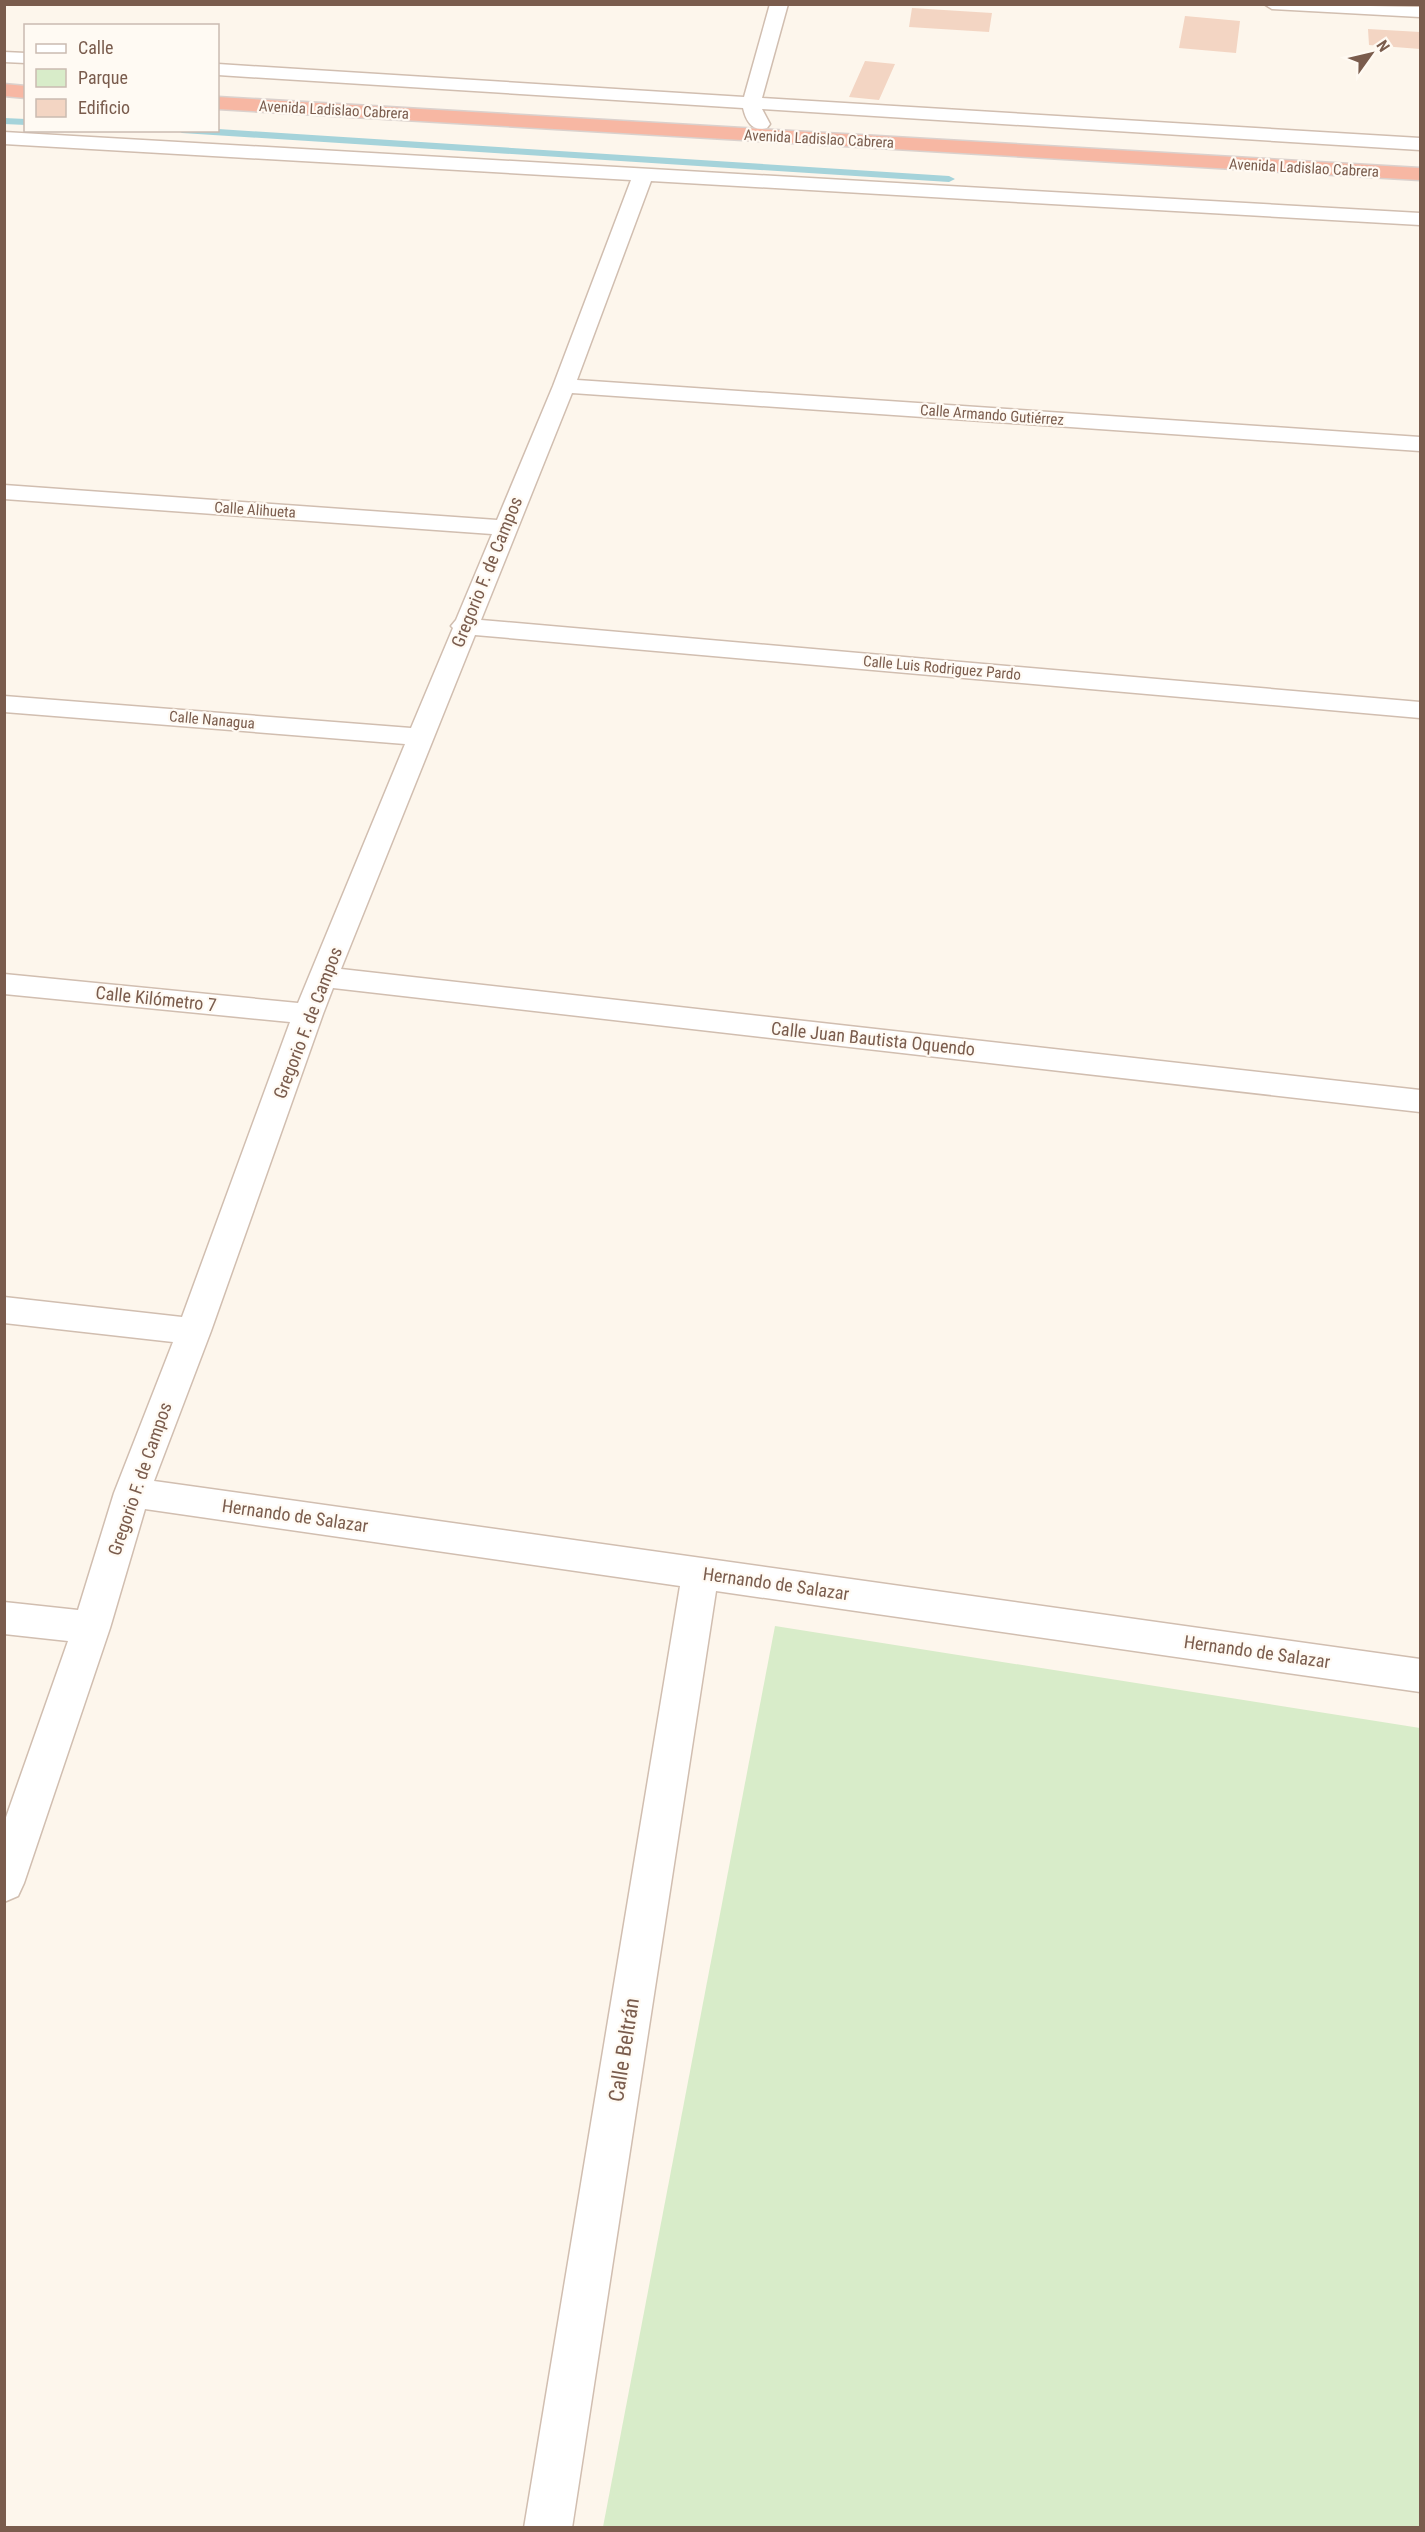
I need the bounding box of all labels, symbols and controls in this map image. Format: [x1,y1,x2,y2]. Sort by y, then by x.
legend [24,24,219,132]
north arrow [1341,24,1401,84]
text: Calle [78,37,114,58]
text: N [1372,37,1394,55]
text: Parque [78,67,128,88]
text: Edificio [78,97,130,118]
street label: Avenida Ladislao Cabrera [259,97,409,123]
street label: Avenida Ladislao Cabrera [744,126,894,152]
street label: Avenida Ladislao Cabrera [1229,155,1379,181]
street label: Calle Armando Gutiérrez [920,401,1064,429]
street label: Gregorio F. de Campos [447,493,526,650]
street label: Calle Alihueta [214,498,296,522]
street label: Calle Luis Rodriguez Pardo [862,652,1022,684]
street label: Calle Nanagua [168,707,256,733]
street label: Gregorio F. de Campos [269,944,346,1102]
street label: Calle Kilómetro 7 [95,982,218,1015]
street label: Calle Juan Bautista Oquendo [770,1017,976,1060]
street label: Gregorio F. de Campos [103,1400,176,1558]
street label: Hernando de Salazar [221,1495,370,1536]
street label: Hernando de Salazar [702,1563,851,1604]
street label: Hernando de Salazar [1183,1631,1332,1672]
street label: Calle Beltrán [604,1996,644,2104]

